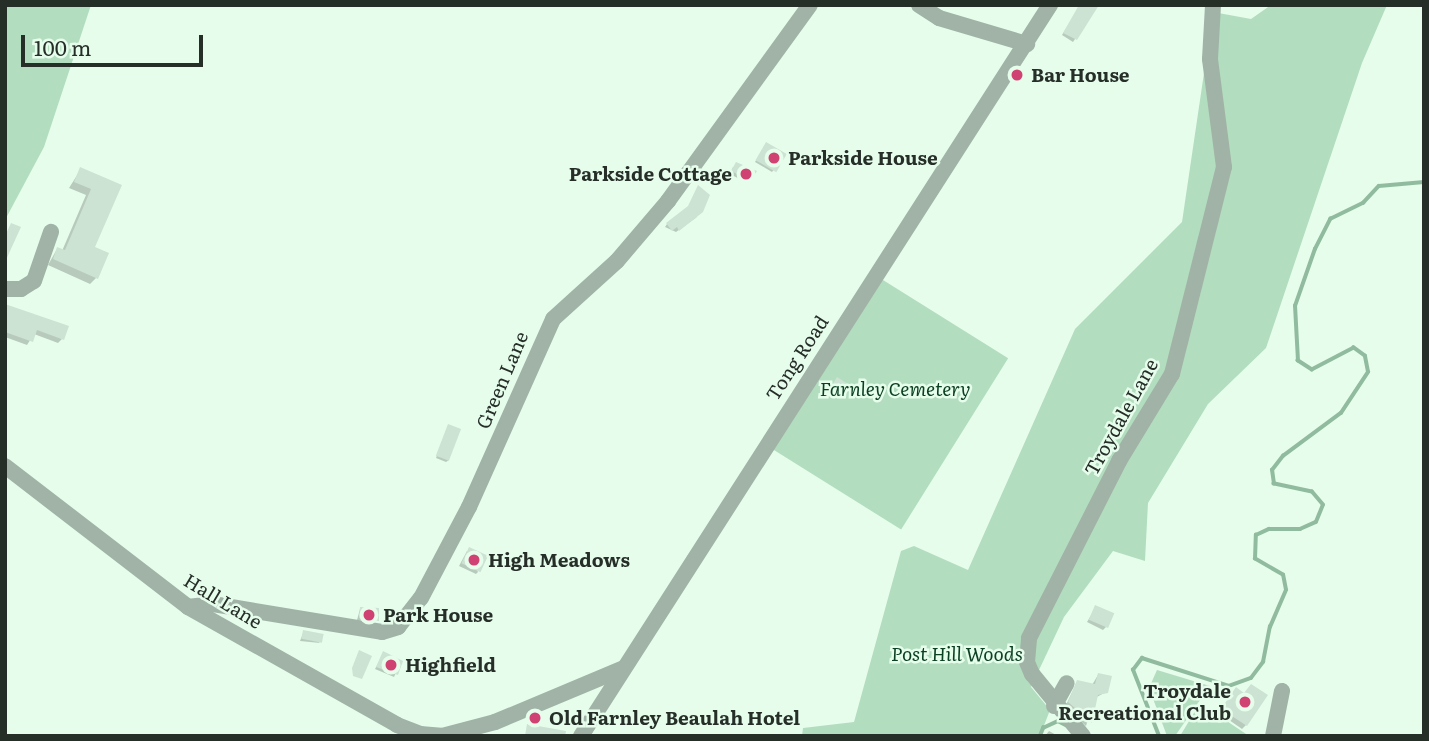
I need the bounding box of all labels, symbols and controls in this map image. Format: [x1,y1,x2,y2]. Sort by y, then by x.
scale bar [24,21,206,65]
text: 100 m [34,31,91,62]
place label: Bar House [1031,64,1130,86]
marker: Bar House [1009,67,1025,83]
place label: Parkside House [788,147,938,169]
marker: Parkside House [766,150,782,166]
place label: Parkside Cottage [569,163,732,185]
marker: Parkside Cottage [738,166,754,182]
street label: Tong Road [761,311,833,405]
street label: Green Lane [471,328,533,432]
street label: Troydale Lane [1080,355,1162,479]
park label: Farnley Cemetery [820,378,970,400]
place label: High Meadows [488,549,630,571]
marker: High Meadows [466,552,482,568]
street label: Hall Lane [180,569,266,633]
place label: Park House [383,604,493,626]
marker: Park House [361,607,377,623]
park label: Post Hill Woods [891,643,1023,665]
place label: Highfield [405,654,496,676]
marker: Highfield [383,657,399,673]
place label: Troydale Recreational Club [1058,680,1231,724]
marker: Troydale Recreational Club [1237,694,1253,710]
place label: Old Farnley Beaulah Hotel [549,707,800,729]
marker: Old Farnley Beaulah Hotel [527,710,543,726]

